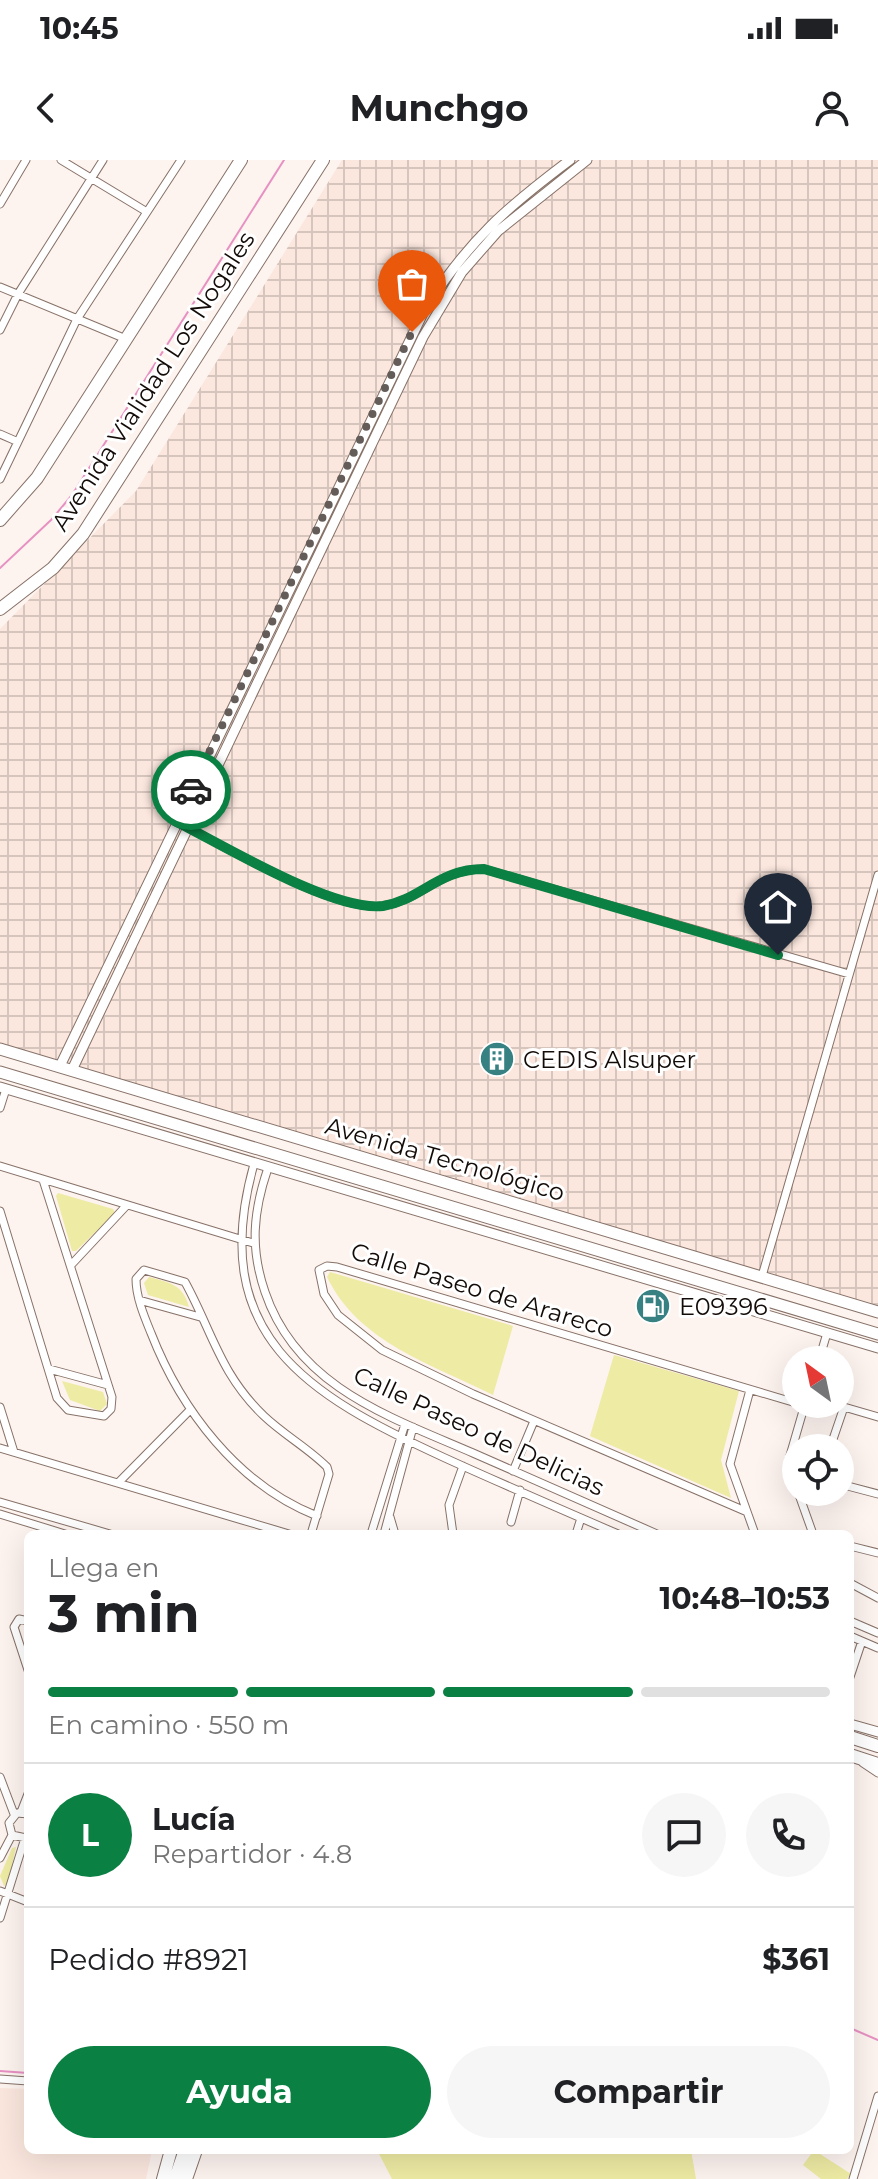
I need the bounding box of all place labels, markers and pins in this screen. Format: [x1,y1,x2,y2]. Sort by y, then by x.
pin [378,250,446,332]
pin [744,873,812,955]
building icon: CEDIS Alsuper [478,1040,516,1078]
place label: CEDIS Alsuper [523,1045,696,1074]
fuel station icon: E09396 [634,1287,672,1325]
place label: E09396 [679,1292,768,1321]

